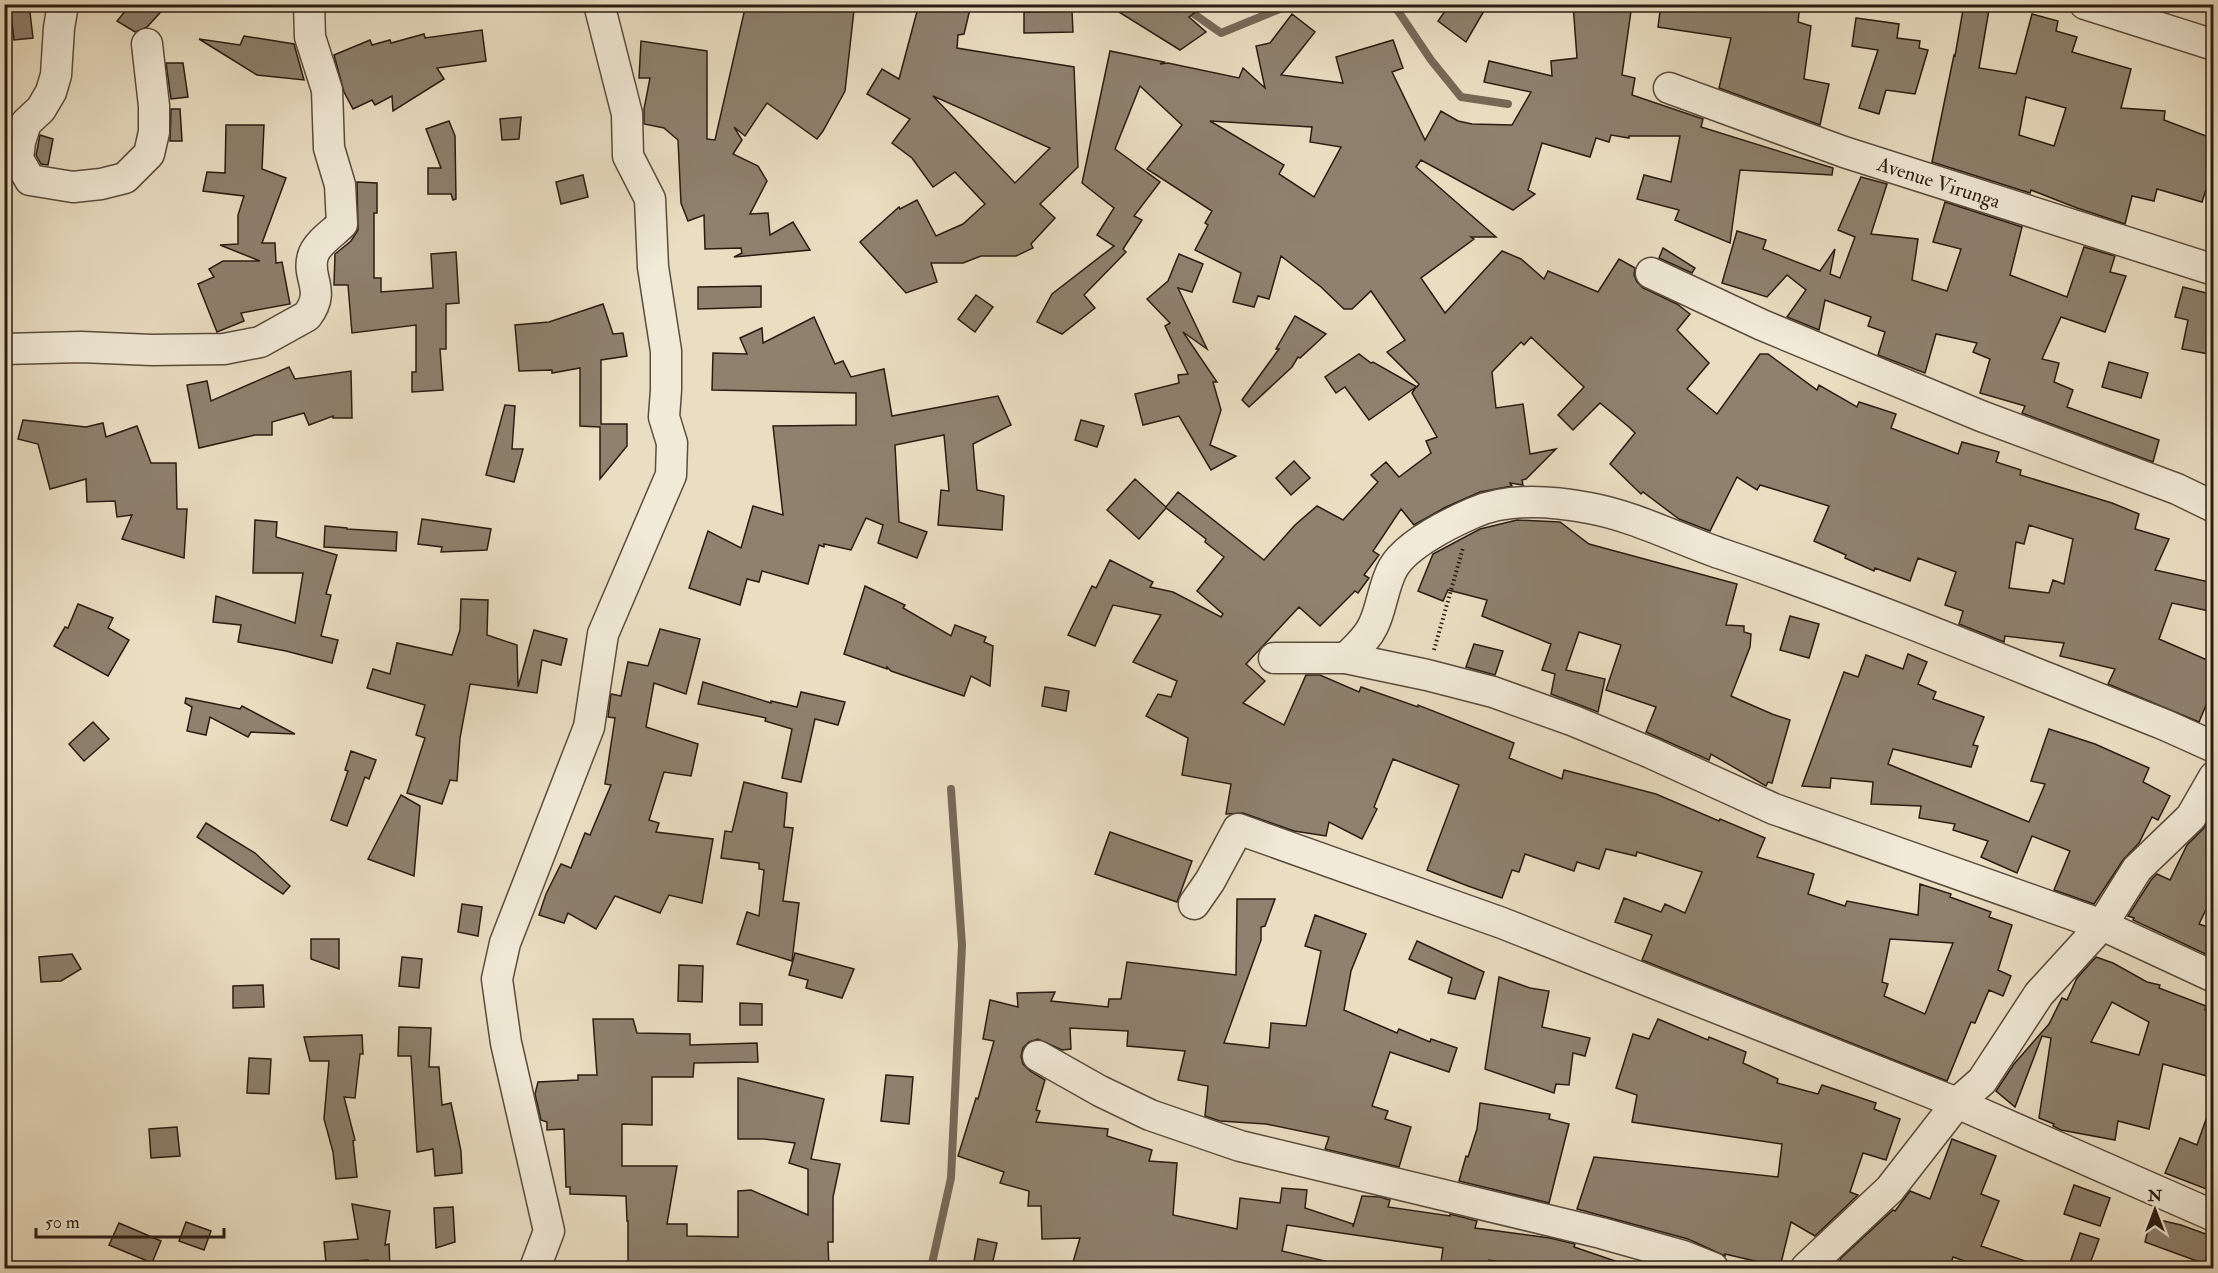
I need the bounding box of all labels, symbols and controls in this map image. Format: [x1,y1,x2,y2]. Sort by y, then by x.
street label: Avenue Virunga [1873,151,2004,214]
north arrow [2125,1180,2185,1240]
text: N [2147,1186,2163,1206]
scale bar [36,1201,224,1239]
text: 50 m [45,1211,80,1234]

